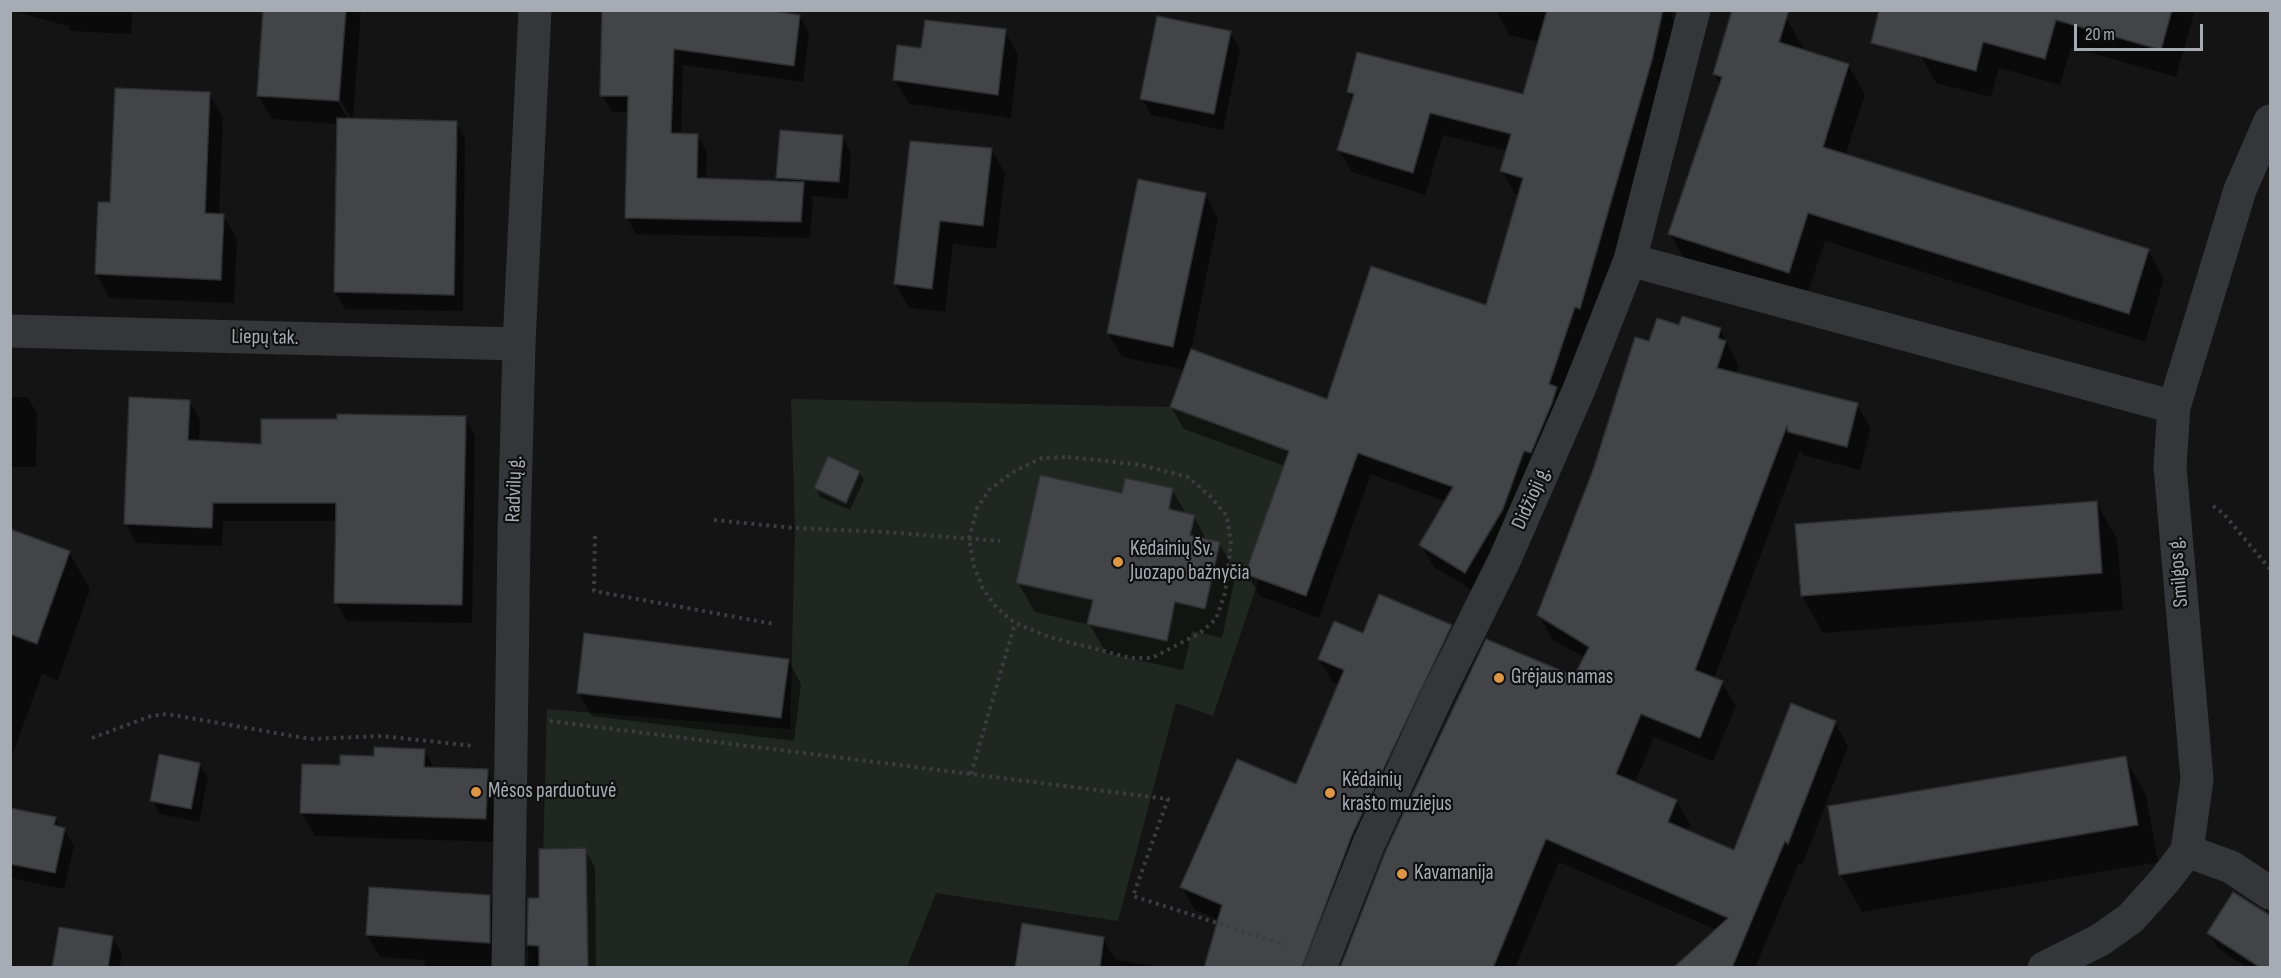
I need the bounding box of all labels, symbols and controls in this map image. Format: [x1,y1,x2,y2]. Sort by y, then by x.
scale bar [2077,12,2206,50]
text: 20 m [2085,24,2115,45]
street label: Liepų tak. [231,325,299,351]
street label: Radvilų g. [501,455,529,523]
street label: Didžioji g. [1507,463,1557,533]
street label: Smilgos g. [2163,536,2195,608]
place label: Kėdainių Šv. Juozapo bažnyčia [1130,537,1250,587]
marker: Kėdainių Šv. Juozapo bažnyčia [1111,555,1125,569]
place label: Grėjaus namas [1511,665,1613,691]
marker: Grėjaus namas [1492,671,1506,685]
place label: Kėdainių krašto muziejus [1342,768,1452,818]
place label: Mėsos parduotuvė [488,779,616,805]
marker: Mėsos parduotuvė [469,785,483,799]
marker: Kėdainių krašto muziejus [1323,786,1337,800]
place label: Kavamanija [1414,861,1494,887]
marker: Kavamanija [1395,867,1409,881]

